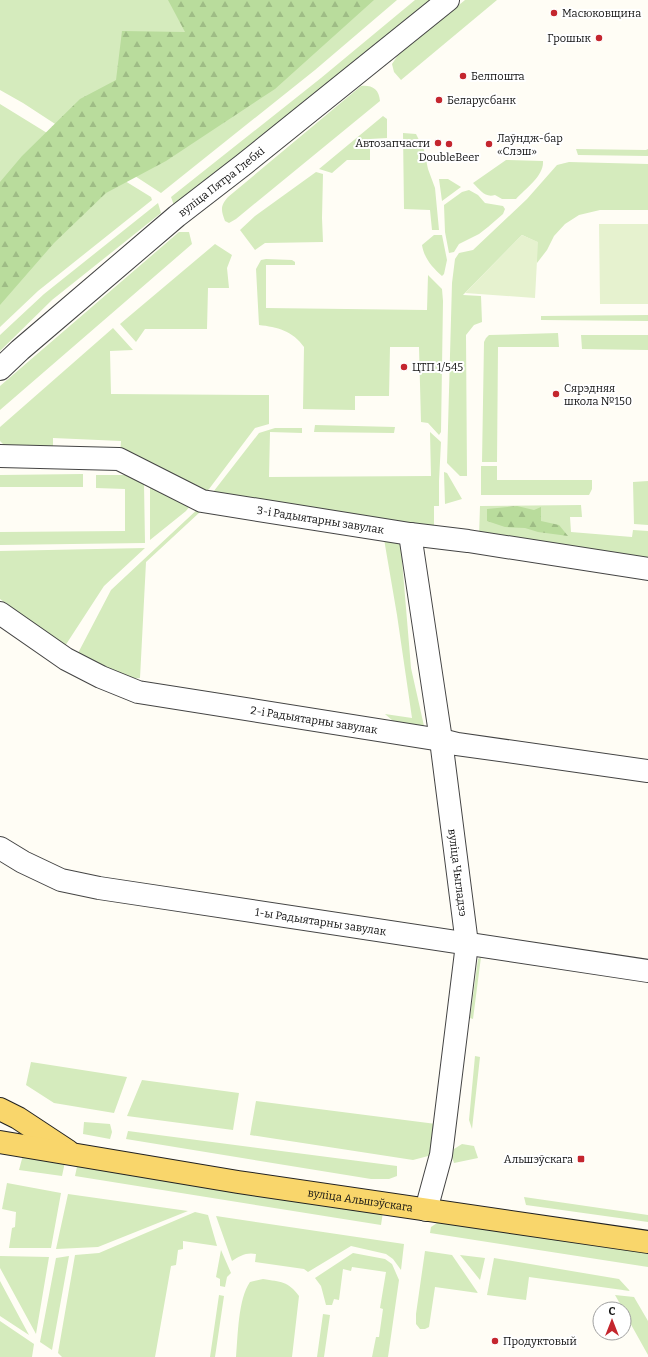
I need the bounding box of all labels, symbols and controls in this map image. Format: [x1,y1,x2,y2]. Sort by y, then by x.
place label: Масюковщина [562,7,641,20]
marker: Масюковщина [549,8,559,18]
place label: Грошык [547,32,592,45]
marker: Грошык [594,33,604,43]
place label: Белпошта [471,70,525,83]
marker: Белпошта [458,71,468,81]
place label: Беларусбанк [447,94,516,107]
marker: Беларусбанк [434,95,444,105]
place label: Лаўндж-бар «Слэш» [497,132,563,158]
place label: Автозапчасти [355,137,430,150]
marker: Автозапчасти [433,138,443,148]
marker: DoubleBeer [444,139,454,149]
marker: Лаўндж-бар «Слэш» [484,139,494,149]
street label: вуліца Пятра Глебкі [176,144,268,220]
place label: DoubleBeer [419,151,479,164]
place label: ЦТП 1/545 [412,361,463,374]
marker: ЦТП 1/545 [399,362,409,372]
place label: Сярэдняя школа №150 [564,382,632,408]
marker: Сярэдняя школа №150 [551,389,561,399]
street label: 3-і Радыятарны завулак [256,504,385,537]
street label: 2-і Радыятарны завулак [250,704,379,737]
street label: вуліца Чыгладзэ [445,828,469,918]
street label: 1-ы Радыятарны завулак [254,906,388,938]
place label: Альшэўскага [504,1153,573,1166]
marker: Альшэўскага [576,1154,586,1164]
street label: вуліца Альшэўскага [307,1186,414,1215]
north arrow [592,1301,632,1341]
text: С [609,1305,616,1318]
place label: Продуктовый [503,1335,577,1348]
marker: Продуктовый [490,1336,500,1346]

